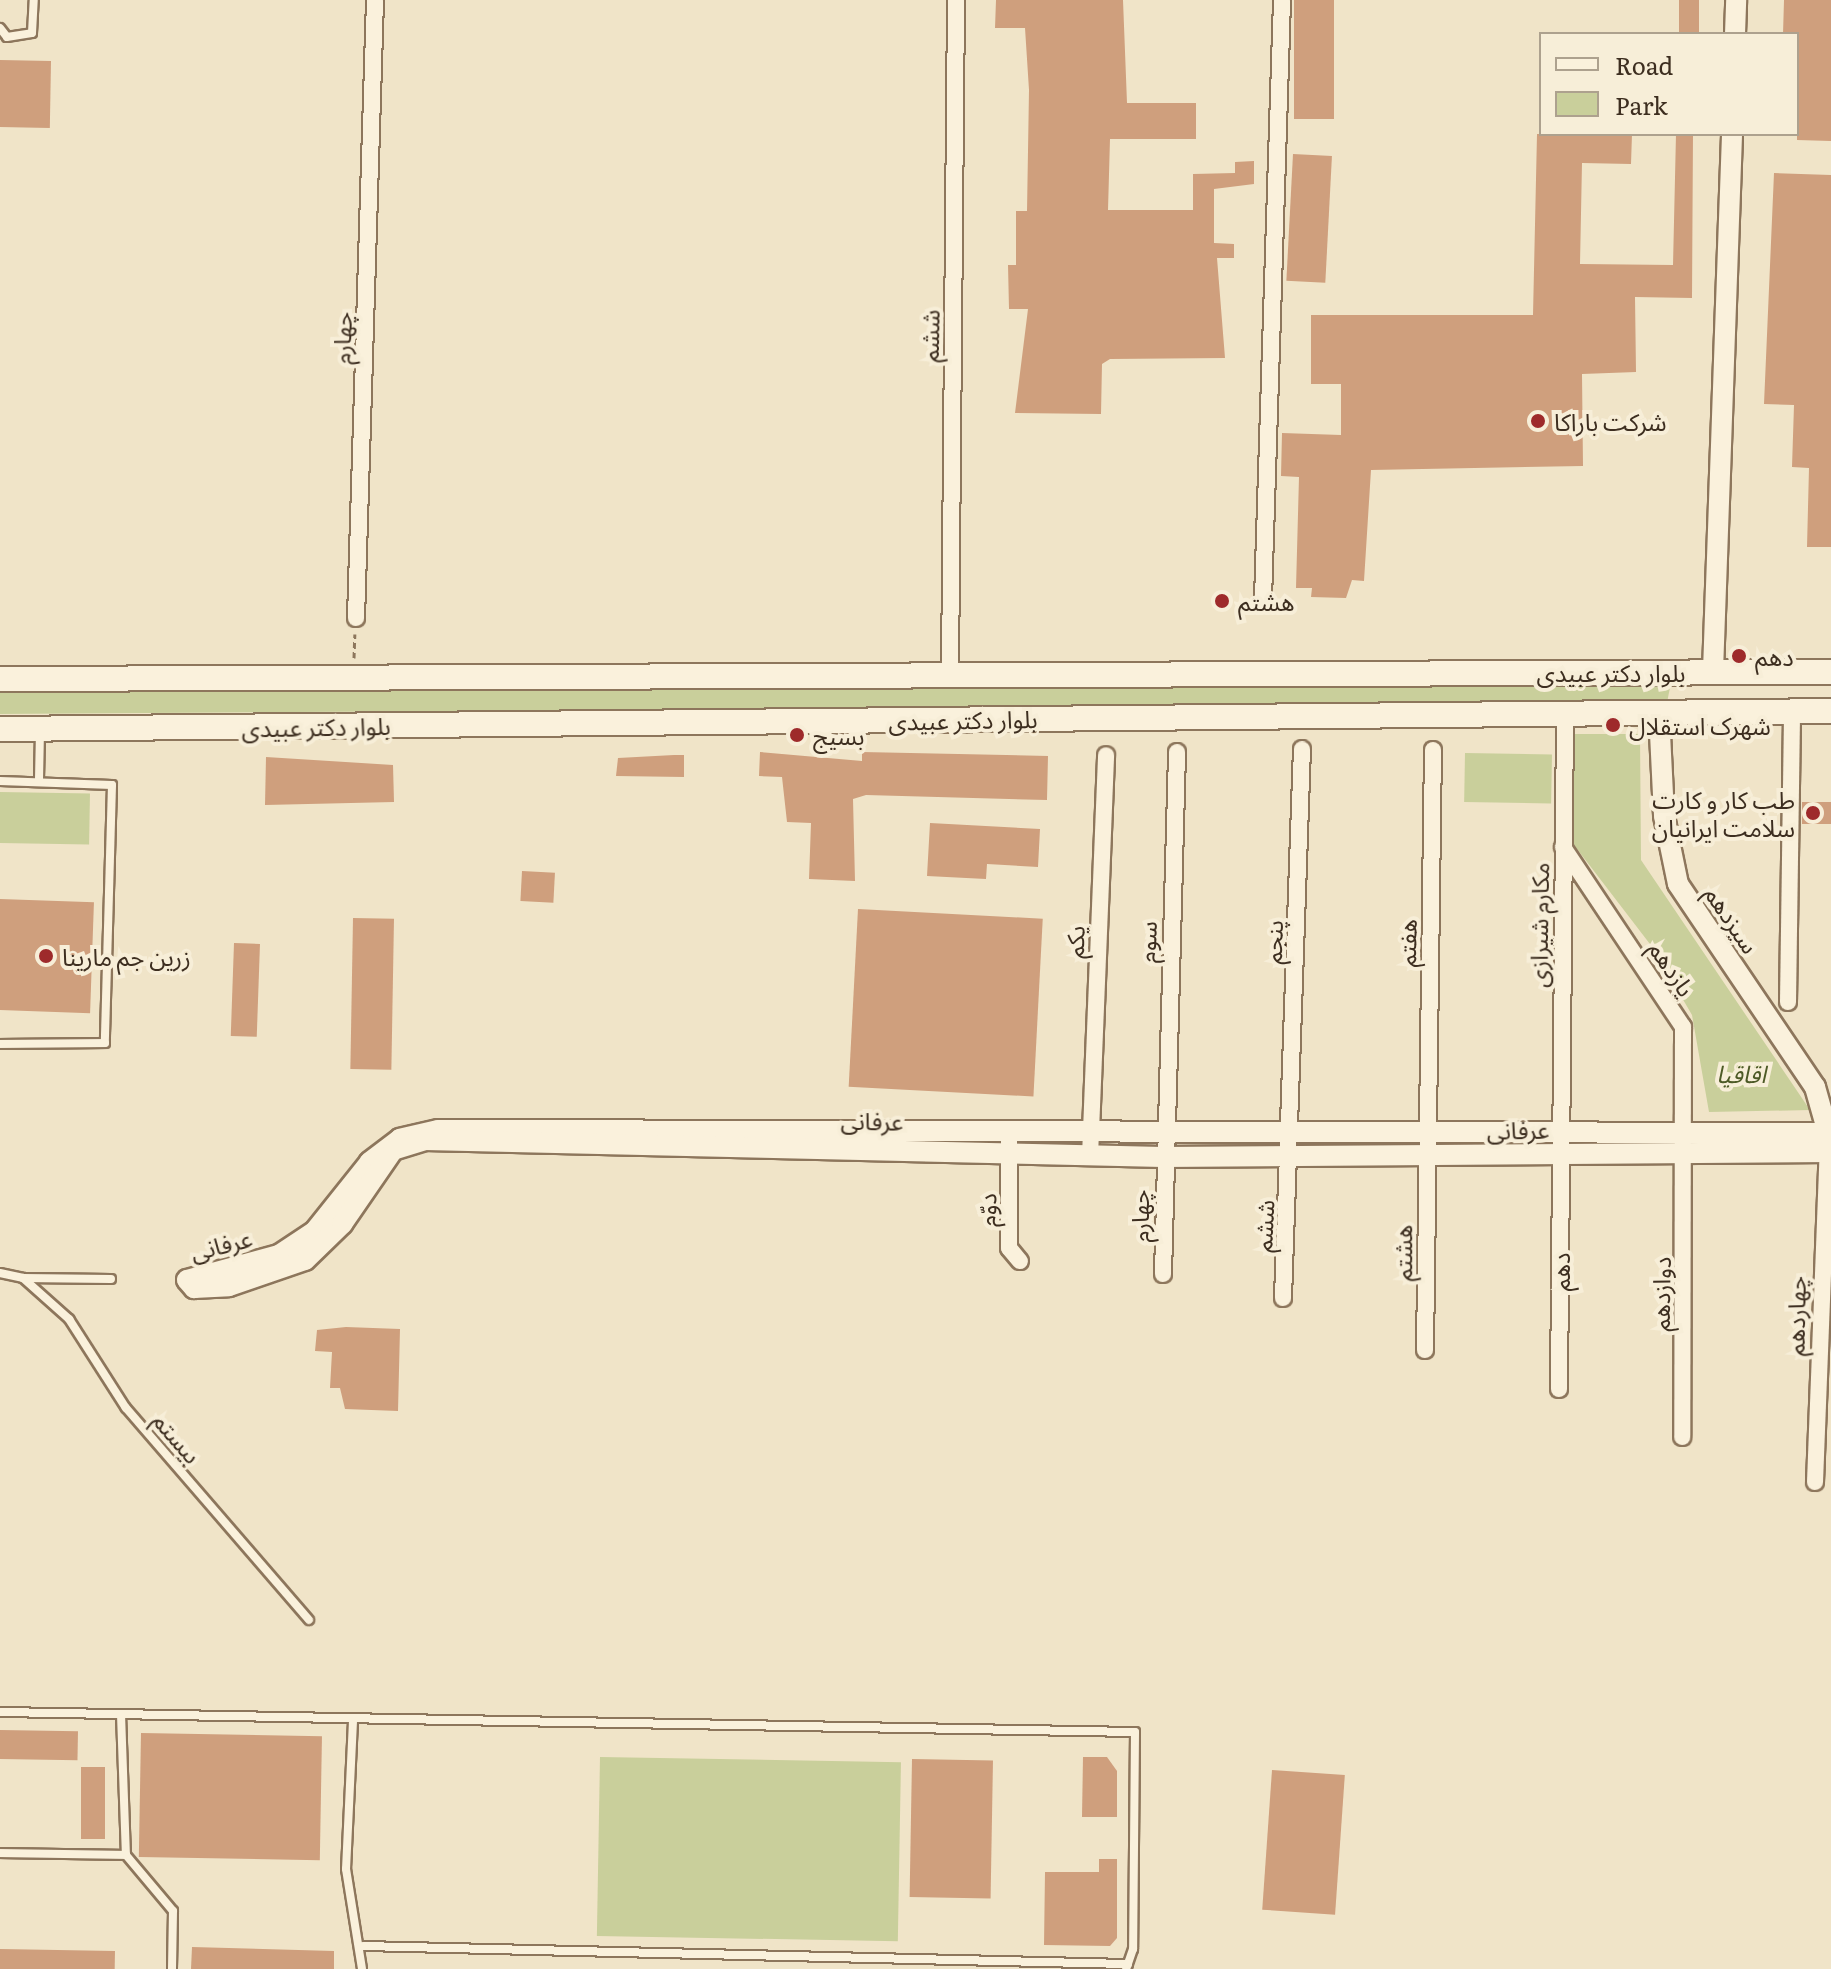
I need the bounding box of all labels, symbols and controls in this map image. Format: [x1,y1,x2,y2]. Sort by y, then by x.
legend [1539,32,1799,136]
text: Road [1615,47,1673,82]
text: Park [1615,87,1668,122]
street label: ششم [914,309,944,363]
street label: چهارم [326,311,356,365]
place label: شرکت باراکا [1554,407,1667,435]
marker: شرکت باراکا [1529,412,1547,430]
place label: هشتم [1238,587,1295,615]
marker: هشتم [1213,592,1231,610]
place label: دهم [1755,642,1794,670]
marker: دهم [1730,647,1748,665]
street label: بلوار دکتر عبیدی [1536,658,1686,686]
street label: بلوار دکتر عبیدی [888,703,1038,735]
street label: بلوار دکتر عبیدی [241,710,391,742]
place label: شهرک استقلال [1629,711,1771,739]
marker: شهرک استقلال [1604,716,1622,734]
place label: بسیج [813,721,864,749]
marker: بسیج [788,726,806,744]
place label: طب کار و کارت سلامت ایرانیان [1652,785,1795,841]
marker: طب کار و کارت سلامت ایرانیان [1802,802,1824,824]
street label: مکارم شیرازی [1523,862,1553,988]
street label: سیزدهم [1700,880,1766,958]
street label: پنجم [1257,919,1287,965]
street label: هفتم [1391,919,1421,967]
street label: سوم [1131,921,1161,963]
street label: یکم [1059,925,1089,959]
street label: یازدهم [1644,935,1702,1001]
place label: زرین جم مارینا [62,942,191,970]
marker: زرین جم مارینا [37,947,55,965]
park label: اقاقیا [1716,1059,1766,1087]
street label: عرفانی [840,1105,904,1135]
street label: عرفانی [1486,1114,1550,1144]
street label: چهارم [1125,1190,1153,1242]
street label: دوّم [971,1193,1001,1227]
street label: ششم [1247,1199,1279,1253]
street label: عرفانی [187,1222,255,1266]
street label: هشتم [1388,1225,1416,1281]
street label: دهم [1546,1253,1574,1291]
street label: دوازدهم [1645,1256,1675,1332]
street label: چهاردهم [1780,1276,1810,1356]
street label: بیستم [148,1406,208,1468]

